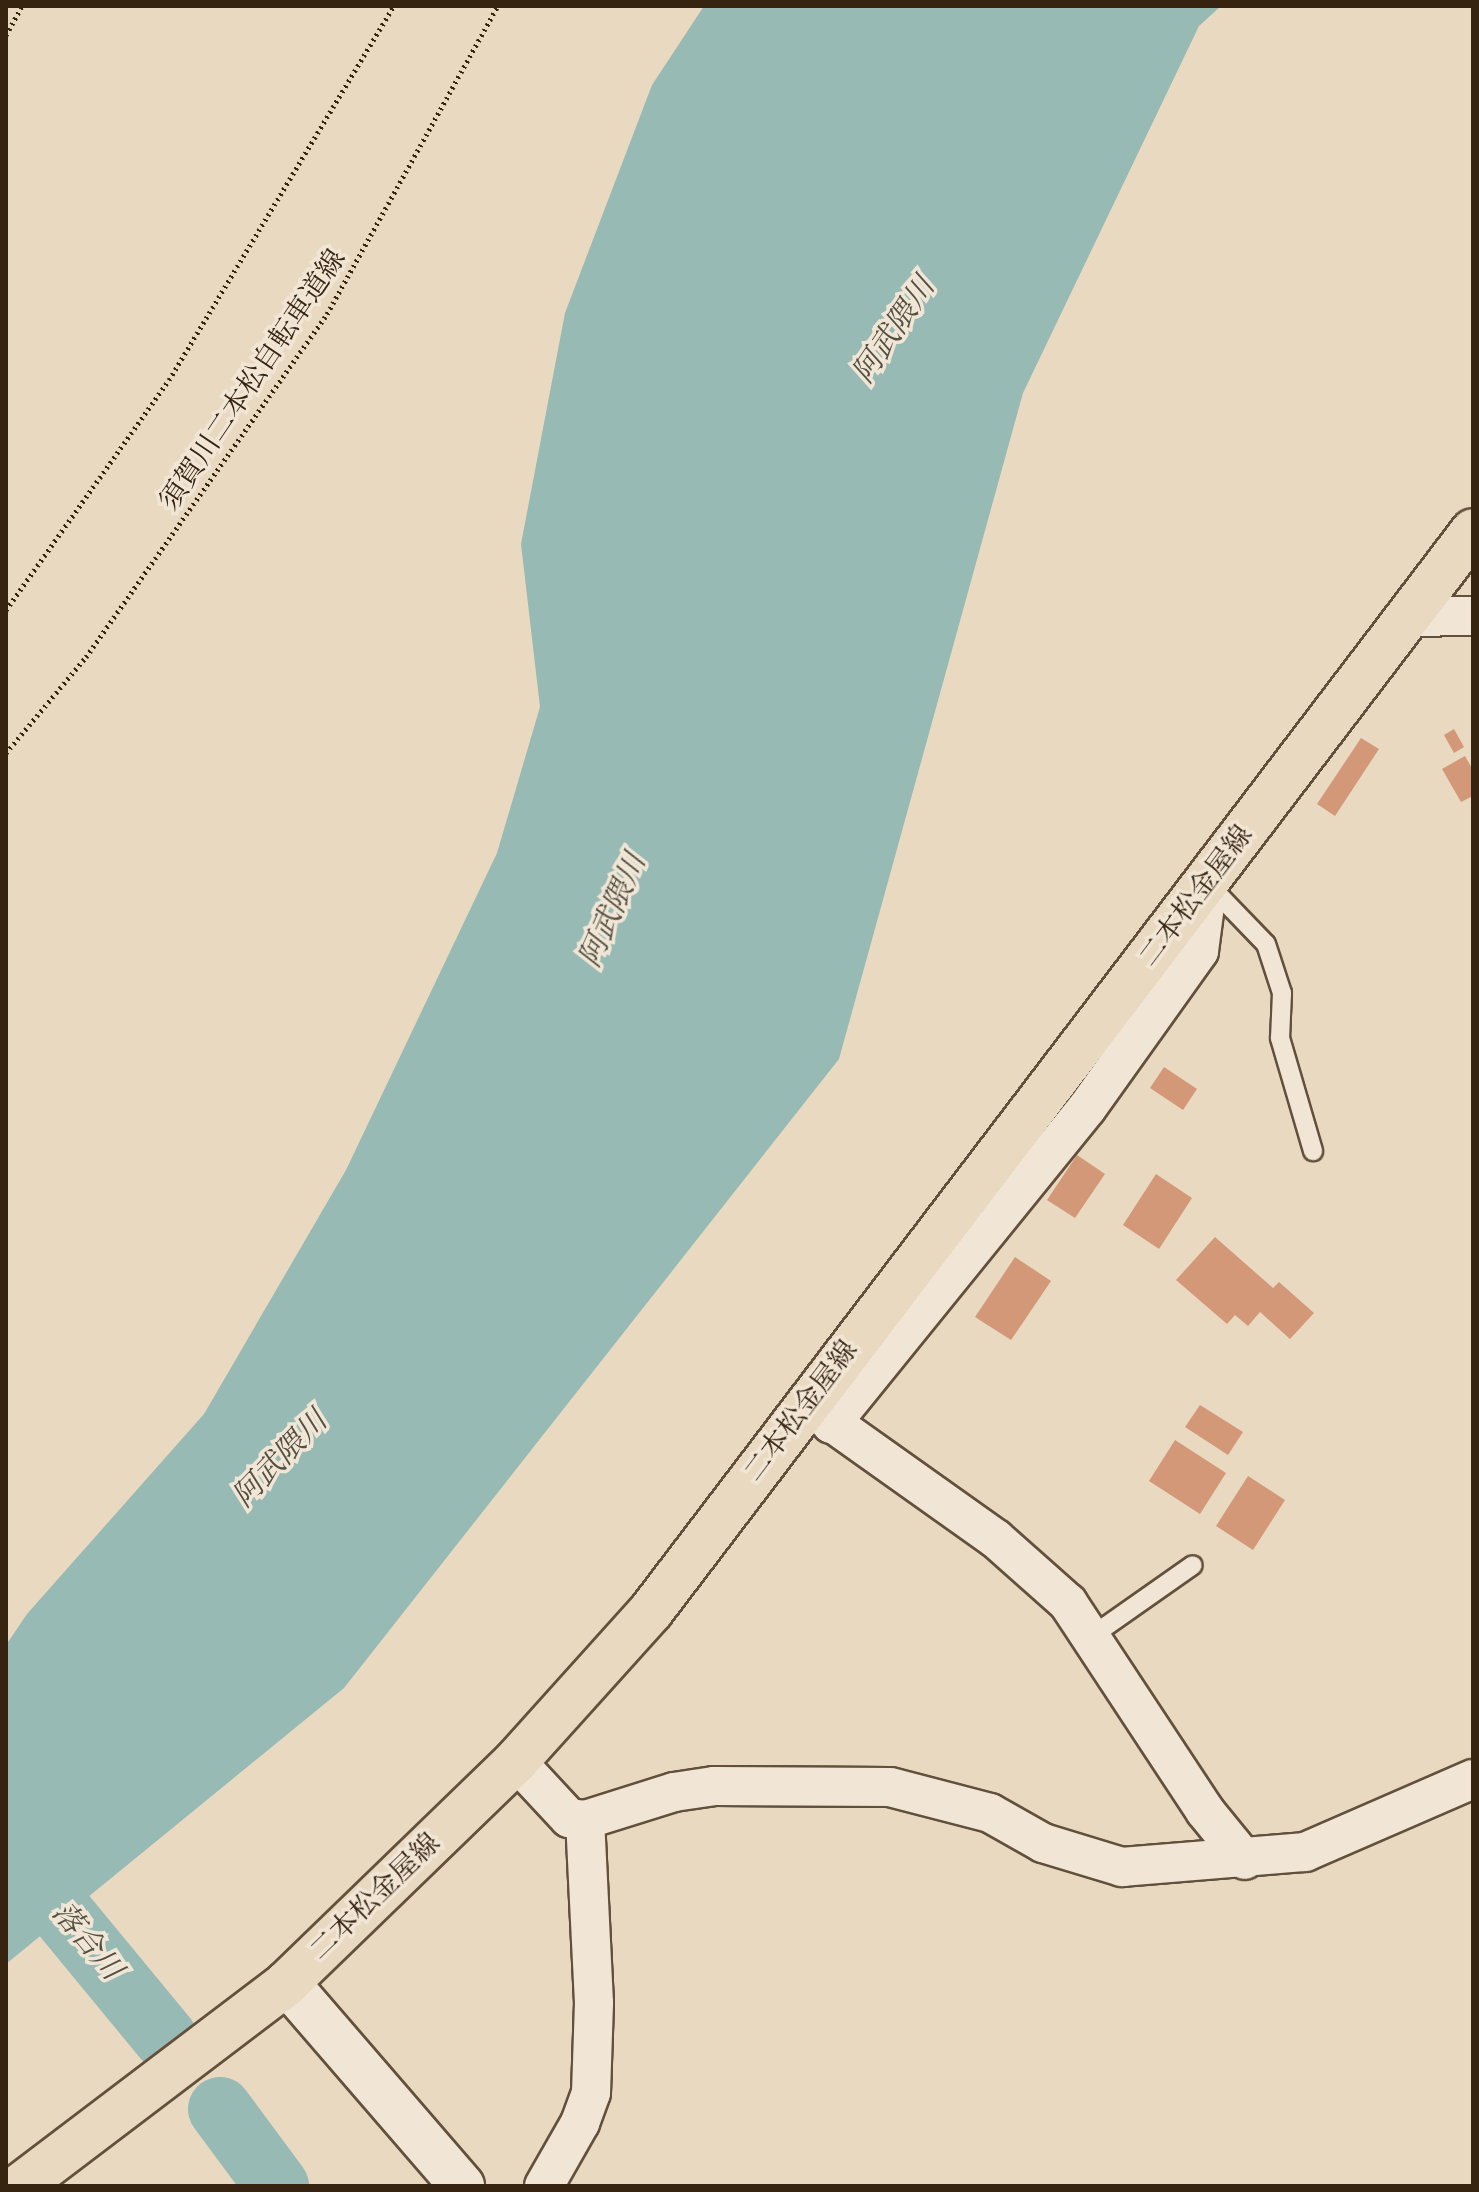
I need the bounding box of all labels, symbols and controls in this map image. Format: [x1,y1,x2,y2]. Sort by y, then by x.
street label: 須賀川二本松自転車道線 [154,244,354,518]
water label: 阿武隈川 [847,271,943,391]
street label: 二本松金屋線 [1133,820,1261,974]
water label: 阿武隈川 [573,849,655,973]
street label: 二本松金屋線 [738,1335,866,1489]
water label: 阿武隈川 [226,1404,336,1516]
street label: 二本松金屋線 [304,1828,448,1968]
water label: 落合川 [43,1896,129,1988]

